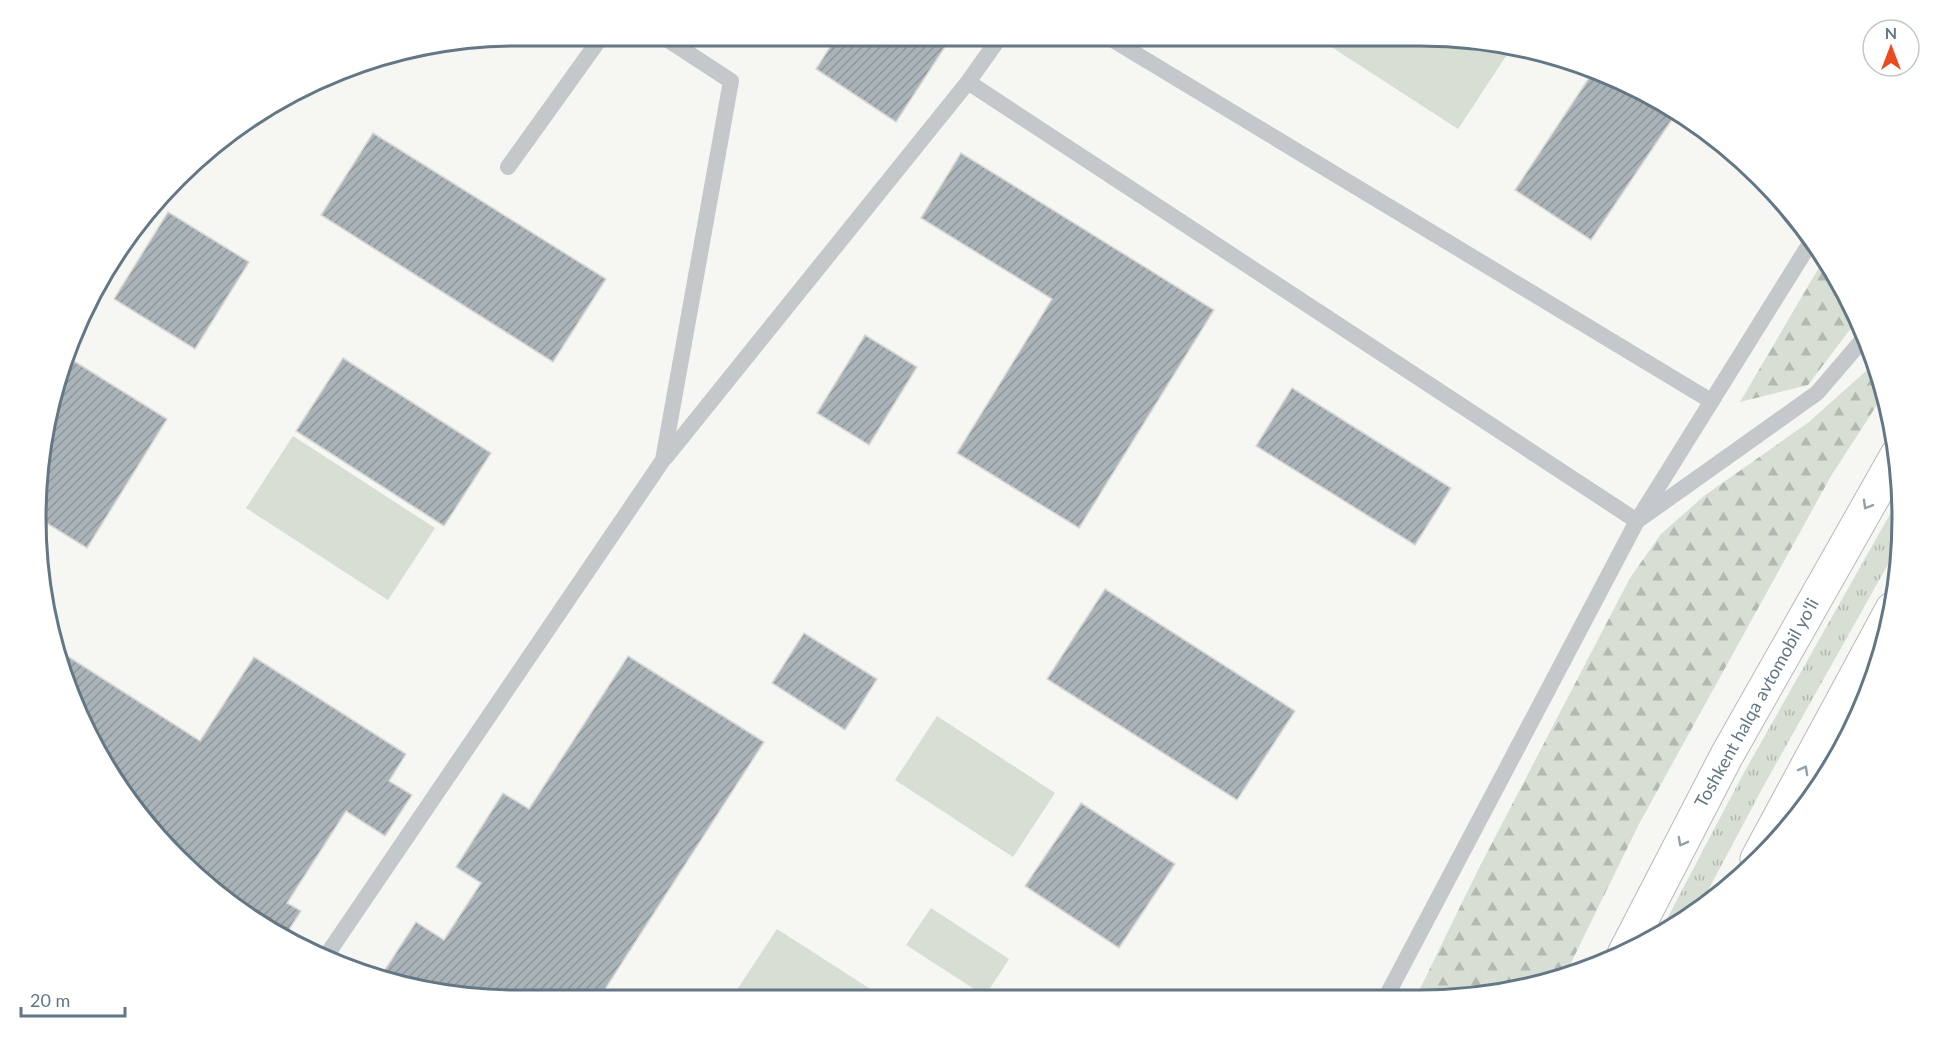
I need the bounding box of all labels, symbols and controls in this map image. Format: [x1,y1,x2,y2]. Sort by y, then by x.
north arrow [1861,18,1921,78]
text: N [1885,23,1897,42]
one-way arrow [1863,499,1874,509]
street label: Toshkent halqa avtomobil yo'li [1689,594,1823,811]
one-way arrow [1797,766,1808,777]
one-way arrow [1678,835,1689,846]
scale bar [21,980,124,1018]
text: 20 m [30,989,70,1011]

